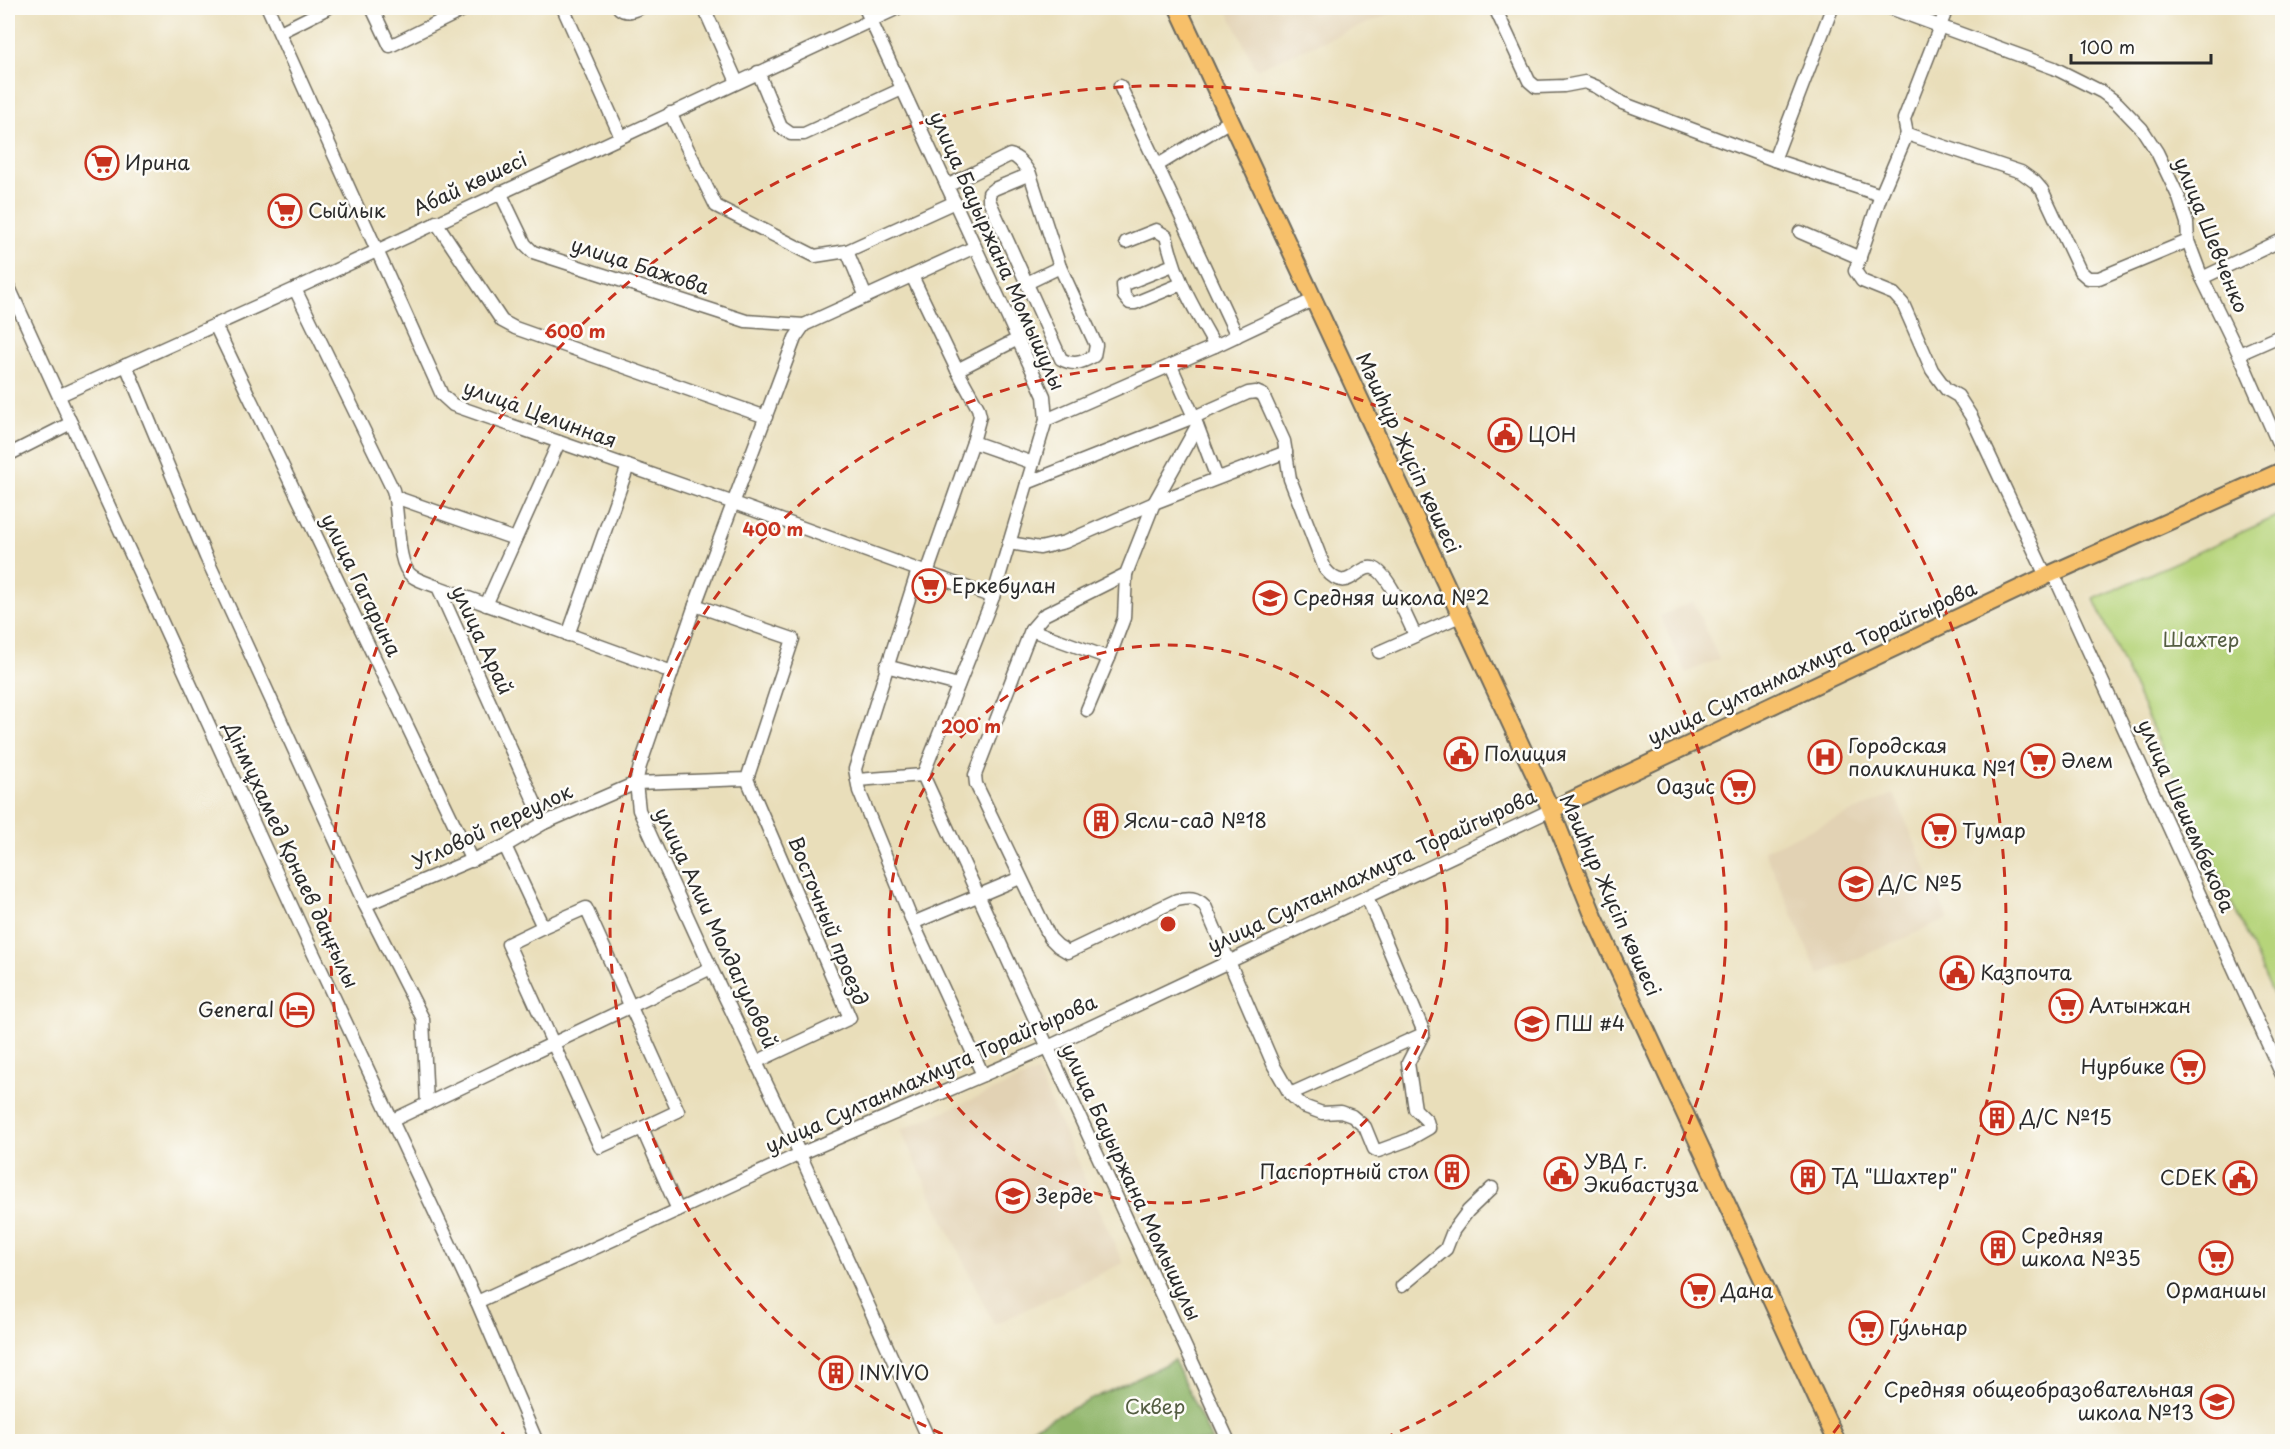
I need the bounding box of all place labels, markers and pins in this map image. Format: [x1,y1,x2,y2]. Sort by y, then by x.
supermarket icon: Ирина [84,145,120,181]
place label: Ирина [125,147,190,177]
supermarket icon: Сыйлык [267,193,303,229]
place label: Сыйлык [308,195,386,225]
public building icon: ЦОН [1487,417,1523,453]
place label: ЦОН [1528,419,1576,449]
supermarket icon: Еркебулан [911,568,947,604]
place label: Еркебулан [952,570,1056,600]
school or university icon: Средняя школа №2 [1252,580,1288,616]
place label: Средняя школа №2 [1293,582,1490,612]
place label: Городская поликлиника №1 [1848,730,2016,783]
public building icon: Полиция [1443,736,1479,772]
place label: Полиция [1484,738,1567,768]
hospital icon: Городская поликлиника №1 [1807,739,1843,775]
supermarket icon: Әлем [2020,743,2056,779]
place label: Әлем [2061,745,2113,775]
supermarket icon: Оазис [1720,769,1756,805]
place label: Оазис [1656,771,1715,801]
building icon: Ясли-сад №18 [1083,803,1119,839]
place label: Ясли-сад №18 [1124,805,1267,835]
supermarket icon: Тумар [1921,813,1957,849]
place label: Тумар [1962,815,2026,845]
school or university icon: Д/С №5 [1838,866,1874,902]
place label: Д/С №5 [1878,868,1962,898]
centre of rings [1158,914,1178,934]
public building icon: Казпочта [1939,955,1975,991]
place label: Казпочта [1980,957,2072,987]
supermarket icon: Алтынжан [2048,988,2084,1024]
place label: Алтынжан [2089,990,2191,1020]
hotel icon: General [279,992,315,1028]
place label: General [198,994,274,1024]
school or university icon: ПШ #4 [1514,1006,1550,1042]
place label: ПШ #4 [1555,1008,1625,1038]
supermarket icon: Нурбике [2170,1049,2206,1085]
place label: Нурбике [2081,1051,2165,1081]
building icon: Д/С №15 [1979,1100,2015,1136]
place label: Д/С №15 [2019,1102,2112,1132]
place label: УВД г. Экибастуза [1584,1146,1699,1199]
building icon: Паспортный стол [1434,1154,1470,1190]
place label: Паспортный стол [1260,1156,1429,1186]
public building icon: УВД г. Экибастуза [1543,1156,1579,1192]
building icon: ТД "Шахтер" [1790,1159,1826,1195]
public building icon: CDEK [2222,1160,2258,1196]
place label: ТД "Шахтер" [1831,1161,1958,1191]
place label: CDEK [2160,1162,2217,1192]
school or university icon: Зерде [995,1178,1031,1214]
place label: Зерде [1035,1180,1094,1210]
place label: Средняя школа №35 [2021,1220,2141,1273]
building icon: Средняя школа №35 [1980,1230,2016,1266]
supermarket icon: Орманшы [2198,1240,2234,1276]
supermarket icon: Дана [1680,1273,1716,1309]
place label: Дана [1720,1275,1774,1305]
place label: Орманшы [2165,1275,2267,1305]
supermarket icon: Гульнар [1848,1310,1884,1346]
place label: Гульнар [1889,1312,1968,1342]
building icon: INVIVO [818,1355,854,1391]
place label: INVIVO [859,1357,929,1387]
place label: Средняя общеобразовательная школа №13 [1884,1374,2194,1427]
school or university icon: Средняя общеобразовательная школа №13 [2199,1384,2235,1420]

